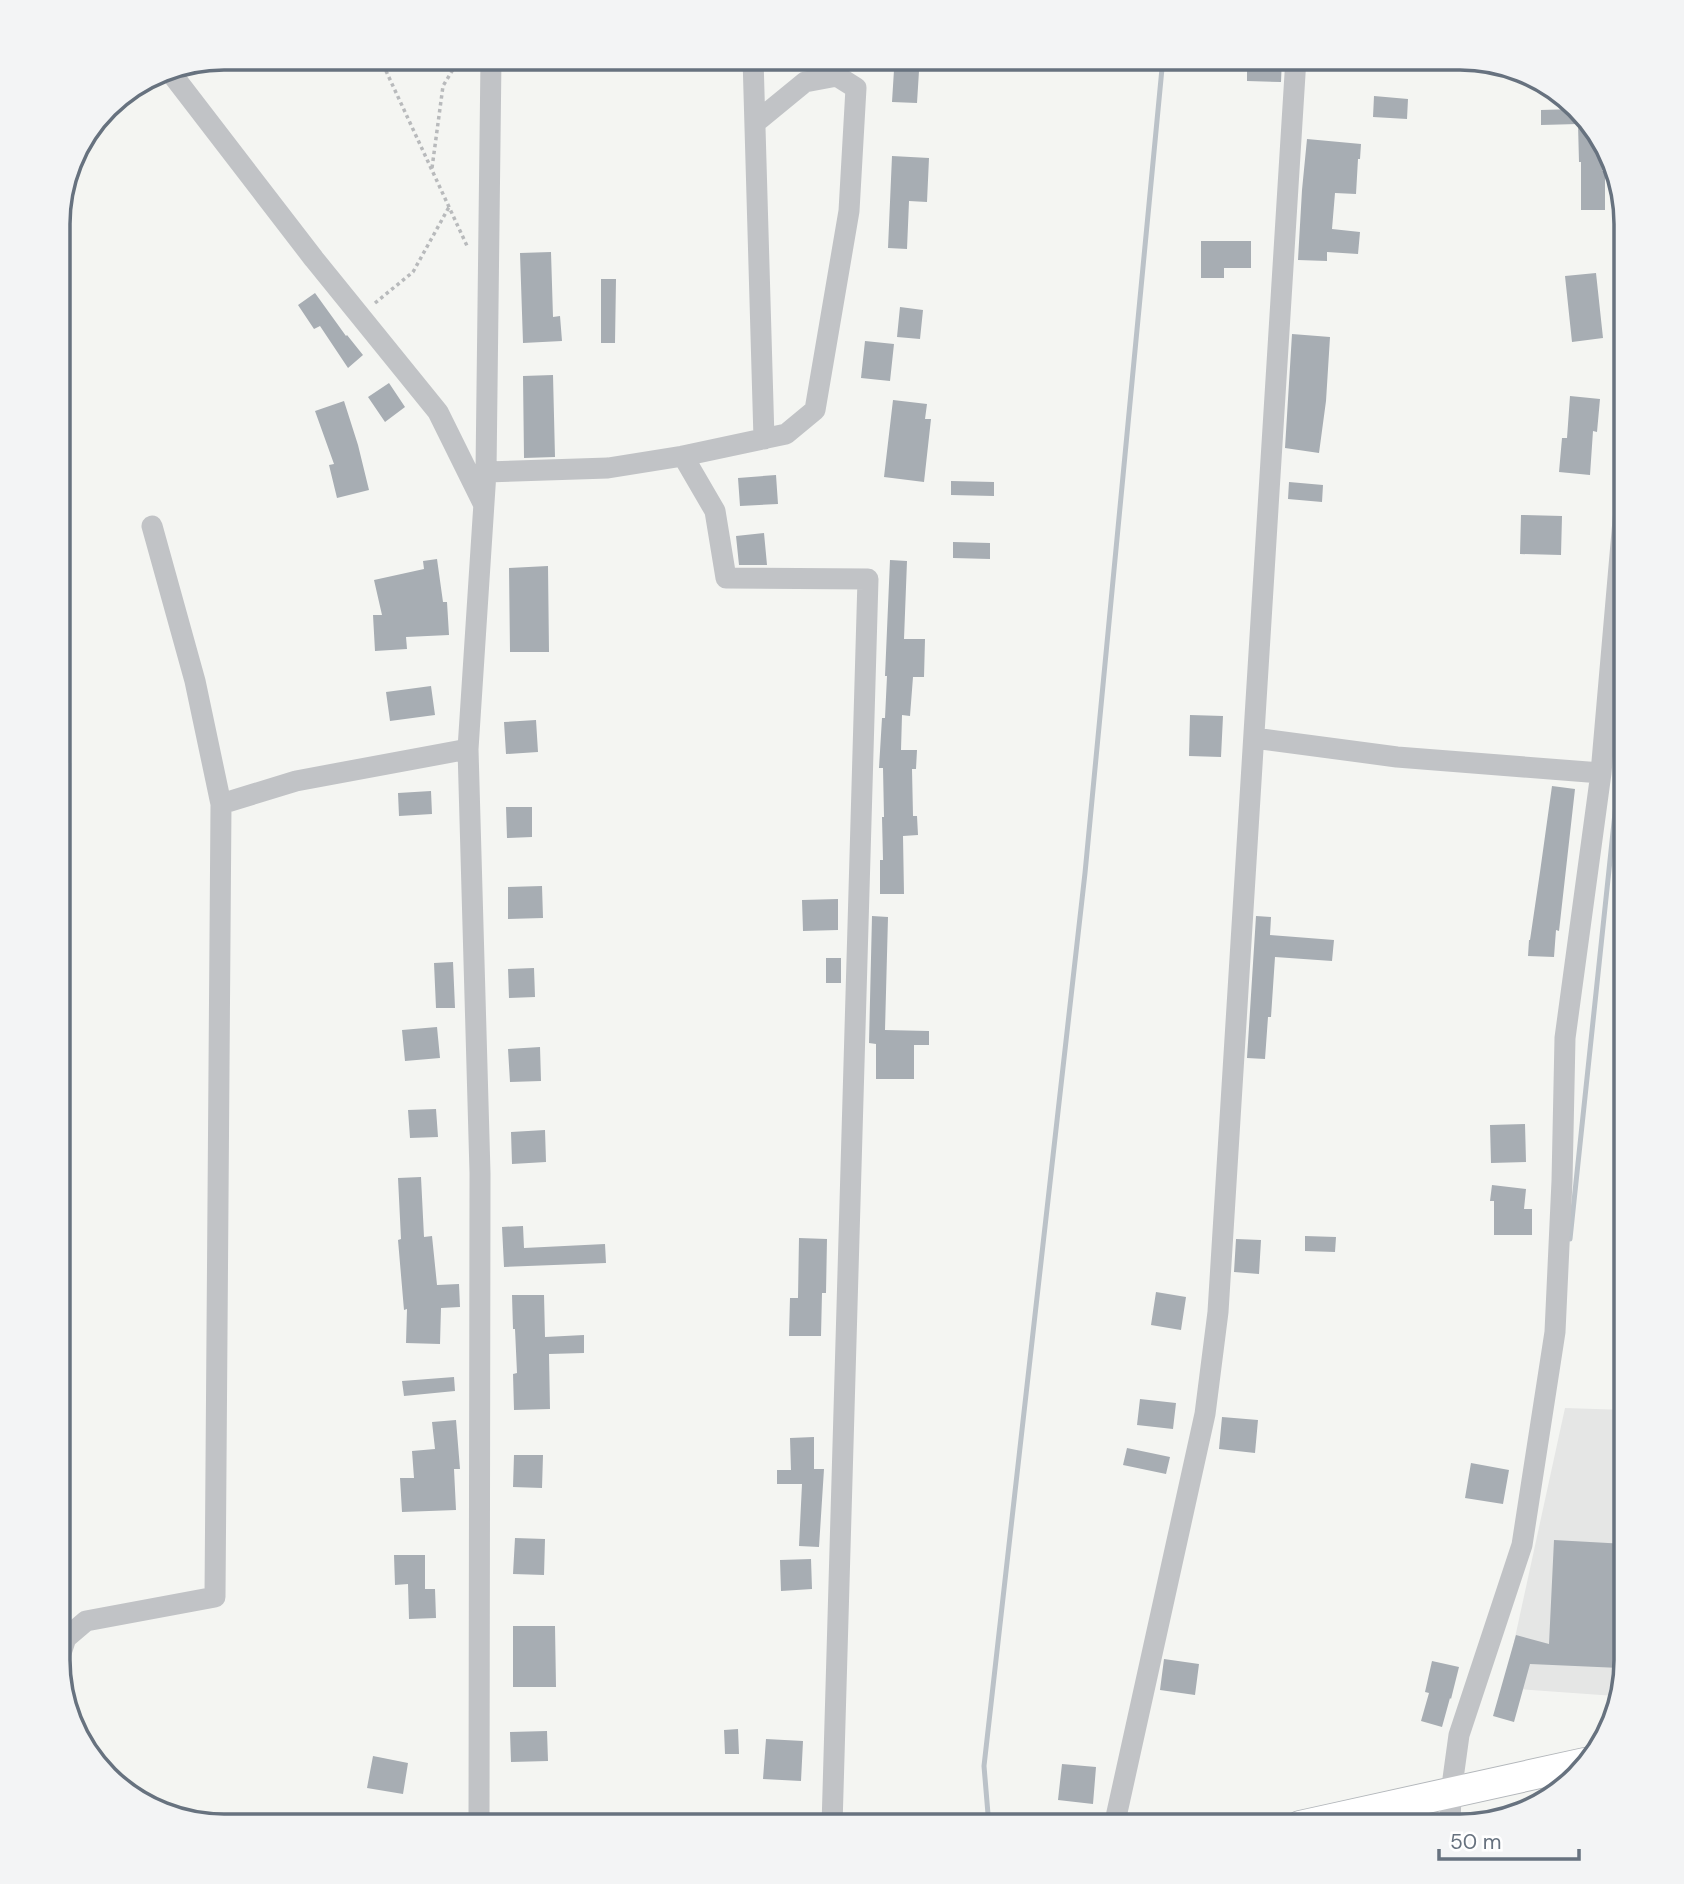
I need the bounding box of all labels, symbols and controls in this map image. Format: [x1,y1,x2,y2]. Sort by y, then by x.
scale bar [1439,1818,1579,1862]
text: 50 m [1450,1828,1501,1856]

